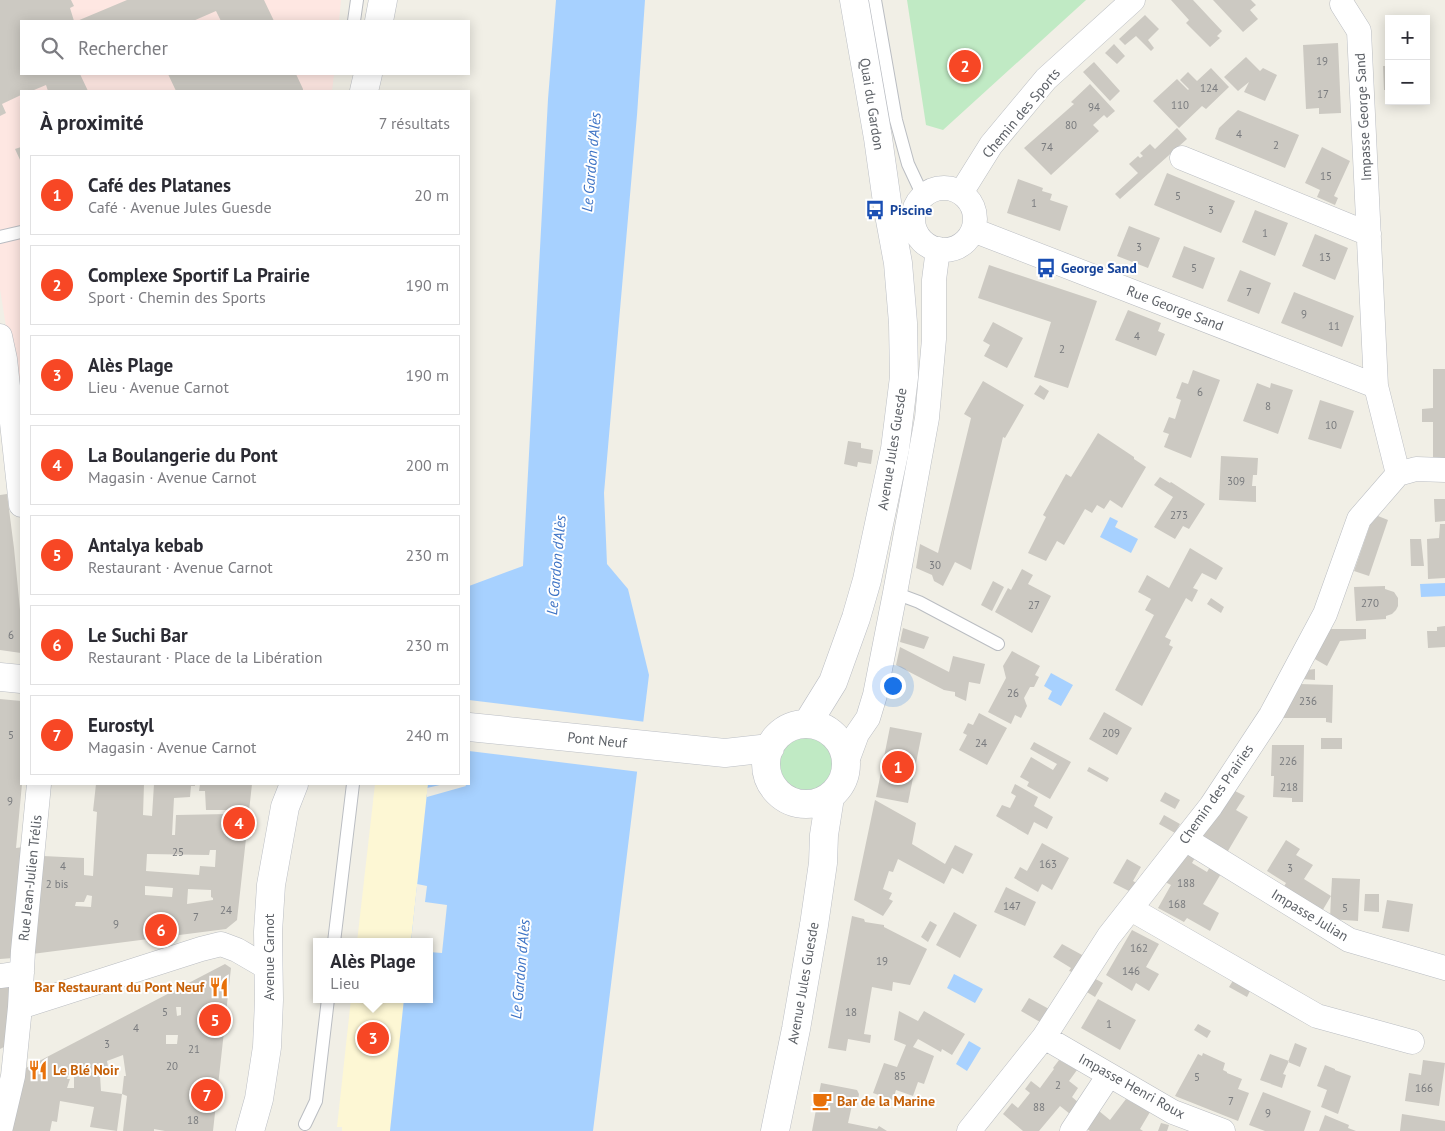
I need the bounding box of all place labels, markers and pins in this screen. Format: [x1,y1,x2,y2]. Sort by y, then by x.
pin: 2 [949,47,981,85]
bus stop icon: Piscine [864,199,886,221]
place label: Piscine [890,201,932,219]
bus stop icon: George Sand [1035,257,1057,279]
place label: George Sand [1061,259,1137,277]
pin: 1 [882,748,914,786]
pin: 4 [223,804,255,842]
pin: 6 [145,911,177,949]
restaurant icon: Bar Restaurant du Pont Neuf [208,976,230,998]
place label: Bar Restaurant du Pont Neuf [34,978,206,996]
pin: 5 [199,1001,231,1039]
pin: 3 [357,1019,389,1057]
restaurant icon: Le Blé Noir [27,1059,49,1081]
place label: Le Blé Noir [53,1061,119,1079]
pin: 7 [191,1076,223,1114]
cafe icon: Bar de la Marine [811,1090,833,1112]
place label: Bar de la Marine [837,1092,935,1110]

